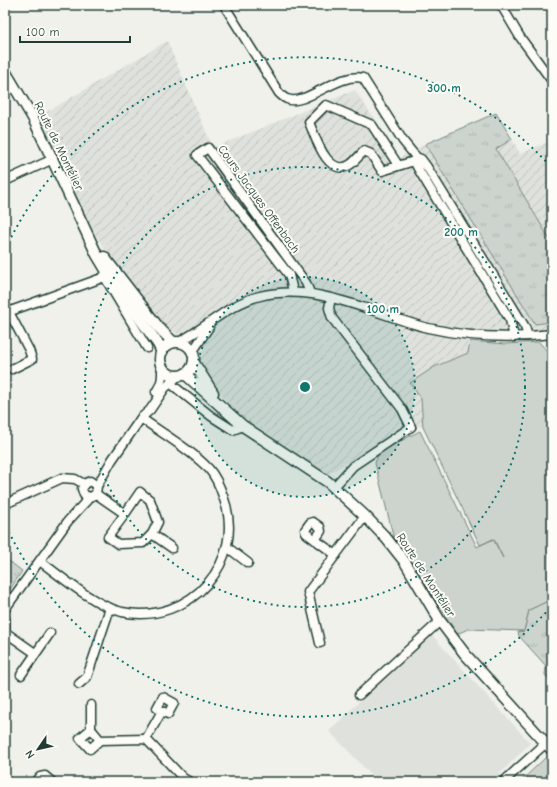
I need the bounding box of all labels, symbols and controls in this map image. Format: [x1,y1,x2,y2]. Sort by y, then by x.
scale bar [20,18,130,44]
text: 100 m [26,25,59,39]
text: 300 m [427,81,461,95]
street label: Route de Montélier [31,99,87,193]
street label: Cours Jacques Offenbach [215,142,303,256]
text: 200 m [444,225,478,239]
text: 100 m [367,302,399,316]
centre of rings [298,380,312,394]
street label: Route de Montélier [394,530,458,620]
north arrow [18,729,58,769]
text: N [23,748,38,761]

